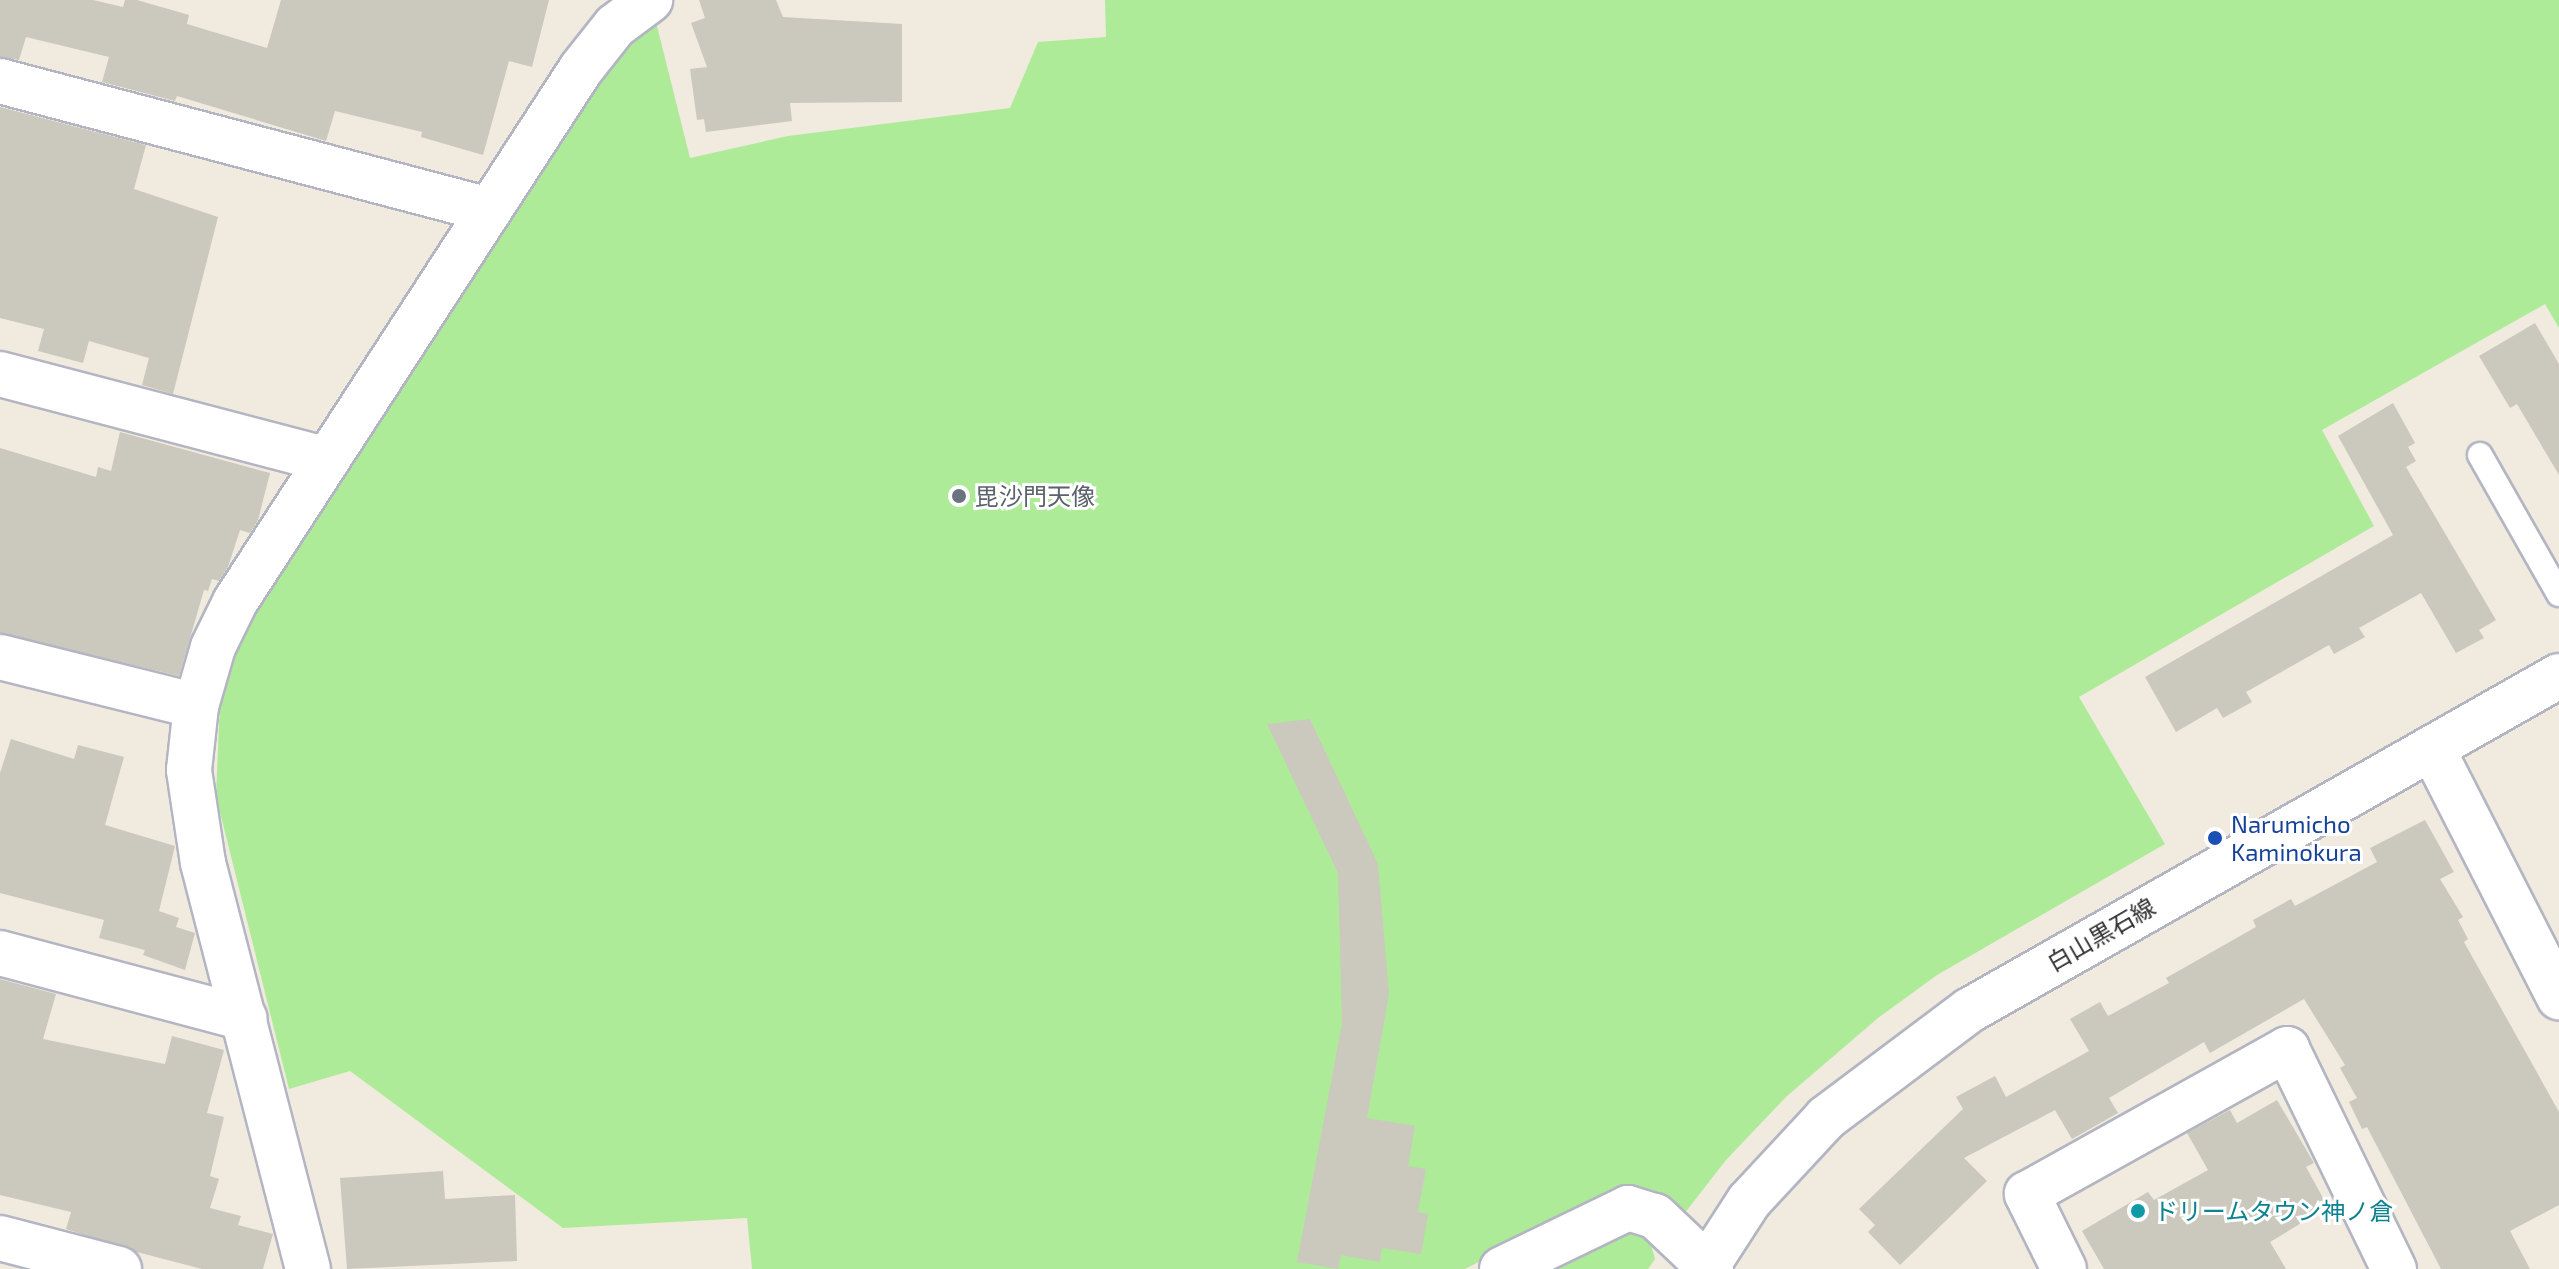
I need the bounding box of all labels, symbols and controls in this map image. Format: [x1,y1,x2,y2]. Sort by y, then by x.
place label: 毘沙門天像 [975,482,1095,510]
marker: 毘沙門天像 [950,487,968,505]
place label: Narumicho Kaminokura [2231,810,2362,866]
marker: Narumicho Kaminokura [2206,829,2224,847]
street label: 白山黒石線 [2042,892,2160,976]
place label: ドリームタウン神ノ倉 [2154,1197,2394,1225]
marker: ドリームタウン神ノ倉 [2129,1202,2147,1220]

